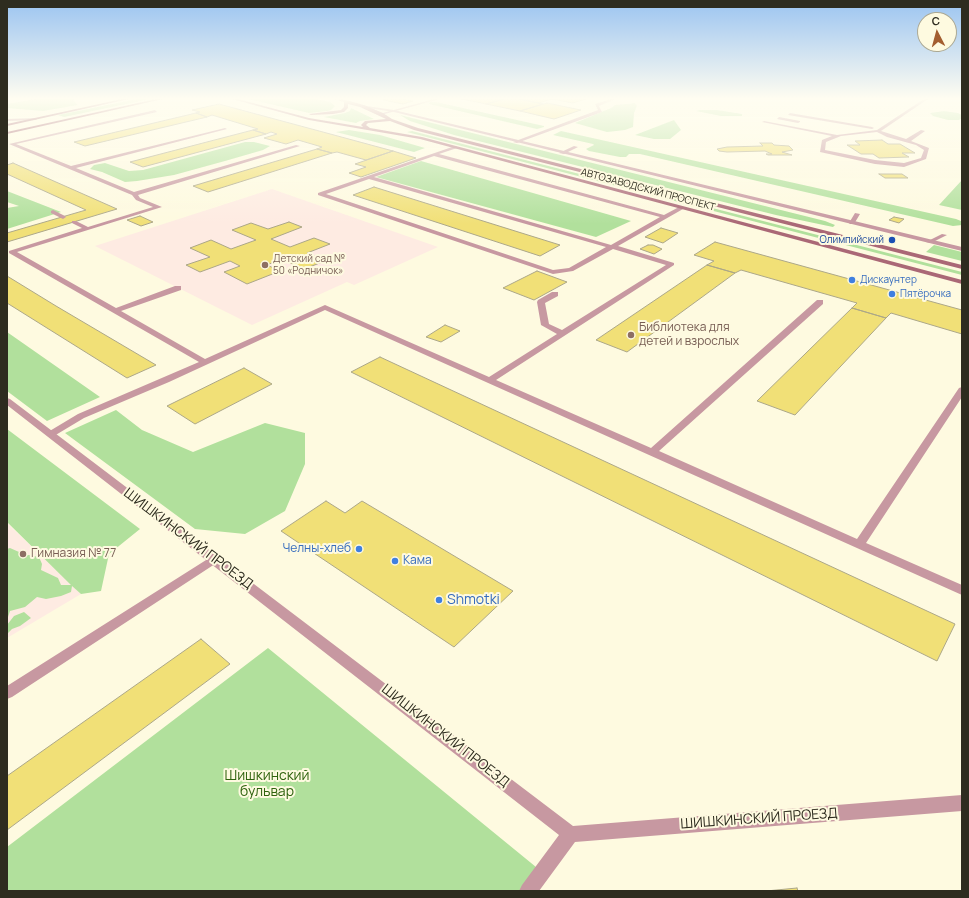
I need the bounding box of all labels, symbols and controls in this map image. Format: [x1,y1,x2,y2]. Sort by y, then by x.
north arrow [917,12,957,52]
text: С [931,13,941,28]
street label: АВТОЗАВОДСКИЙ ПРОСПЕКТ [579,166,717,214]
place label: Олимпийский [819,234,884,246]
marker: Олимпийский [887,235,897,245]
place label: Детский сад № 50 «Родничок» [273,253,345,276]
marker: Детский сад № 50 «Родничок» [260,260,270,270]
place label: Дискаунтер [860,274,917,286]
marker: Дискаунтер [847,275,857,285]
place label: Пятёрочка [900,288,951,300]
marker: Пятёрочка [887,289,897,299]
place label: Библиотека для детей и взрослых [639,321,739,349]
marker: Библиотека для детей и взрослых [626,330,636,340]
street label: ШИШКИНСКИЙ ПРОЕЗД [120,485,256,593]
place label: Челны-хлеб [282,542,351,556]
marker: Челны-хлеб [354,544,364,554]
place label: Гимназия № 77 [31,547,116,561]
marker: Гимназия № 77 [18,549,28,559]
place label: Кама [403,554,432,568]
marker: Кама [390,556,400,566]
place label: Shmotki [447,592,500,608]
marker: Shmotki [434,595,444,605]
street label: ШИШКИНСКИЙ ПРОЕЗД [378,681,512,791]
park label: Шишкинский бульвар [224,768,310,800]
street label: ШИШКИНСКИЙ ПРОЕЗД [680,805,838,833]

